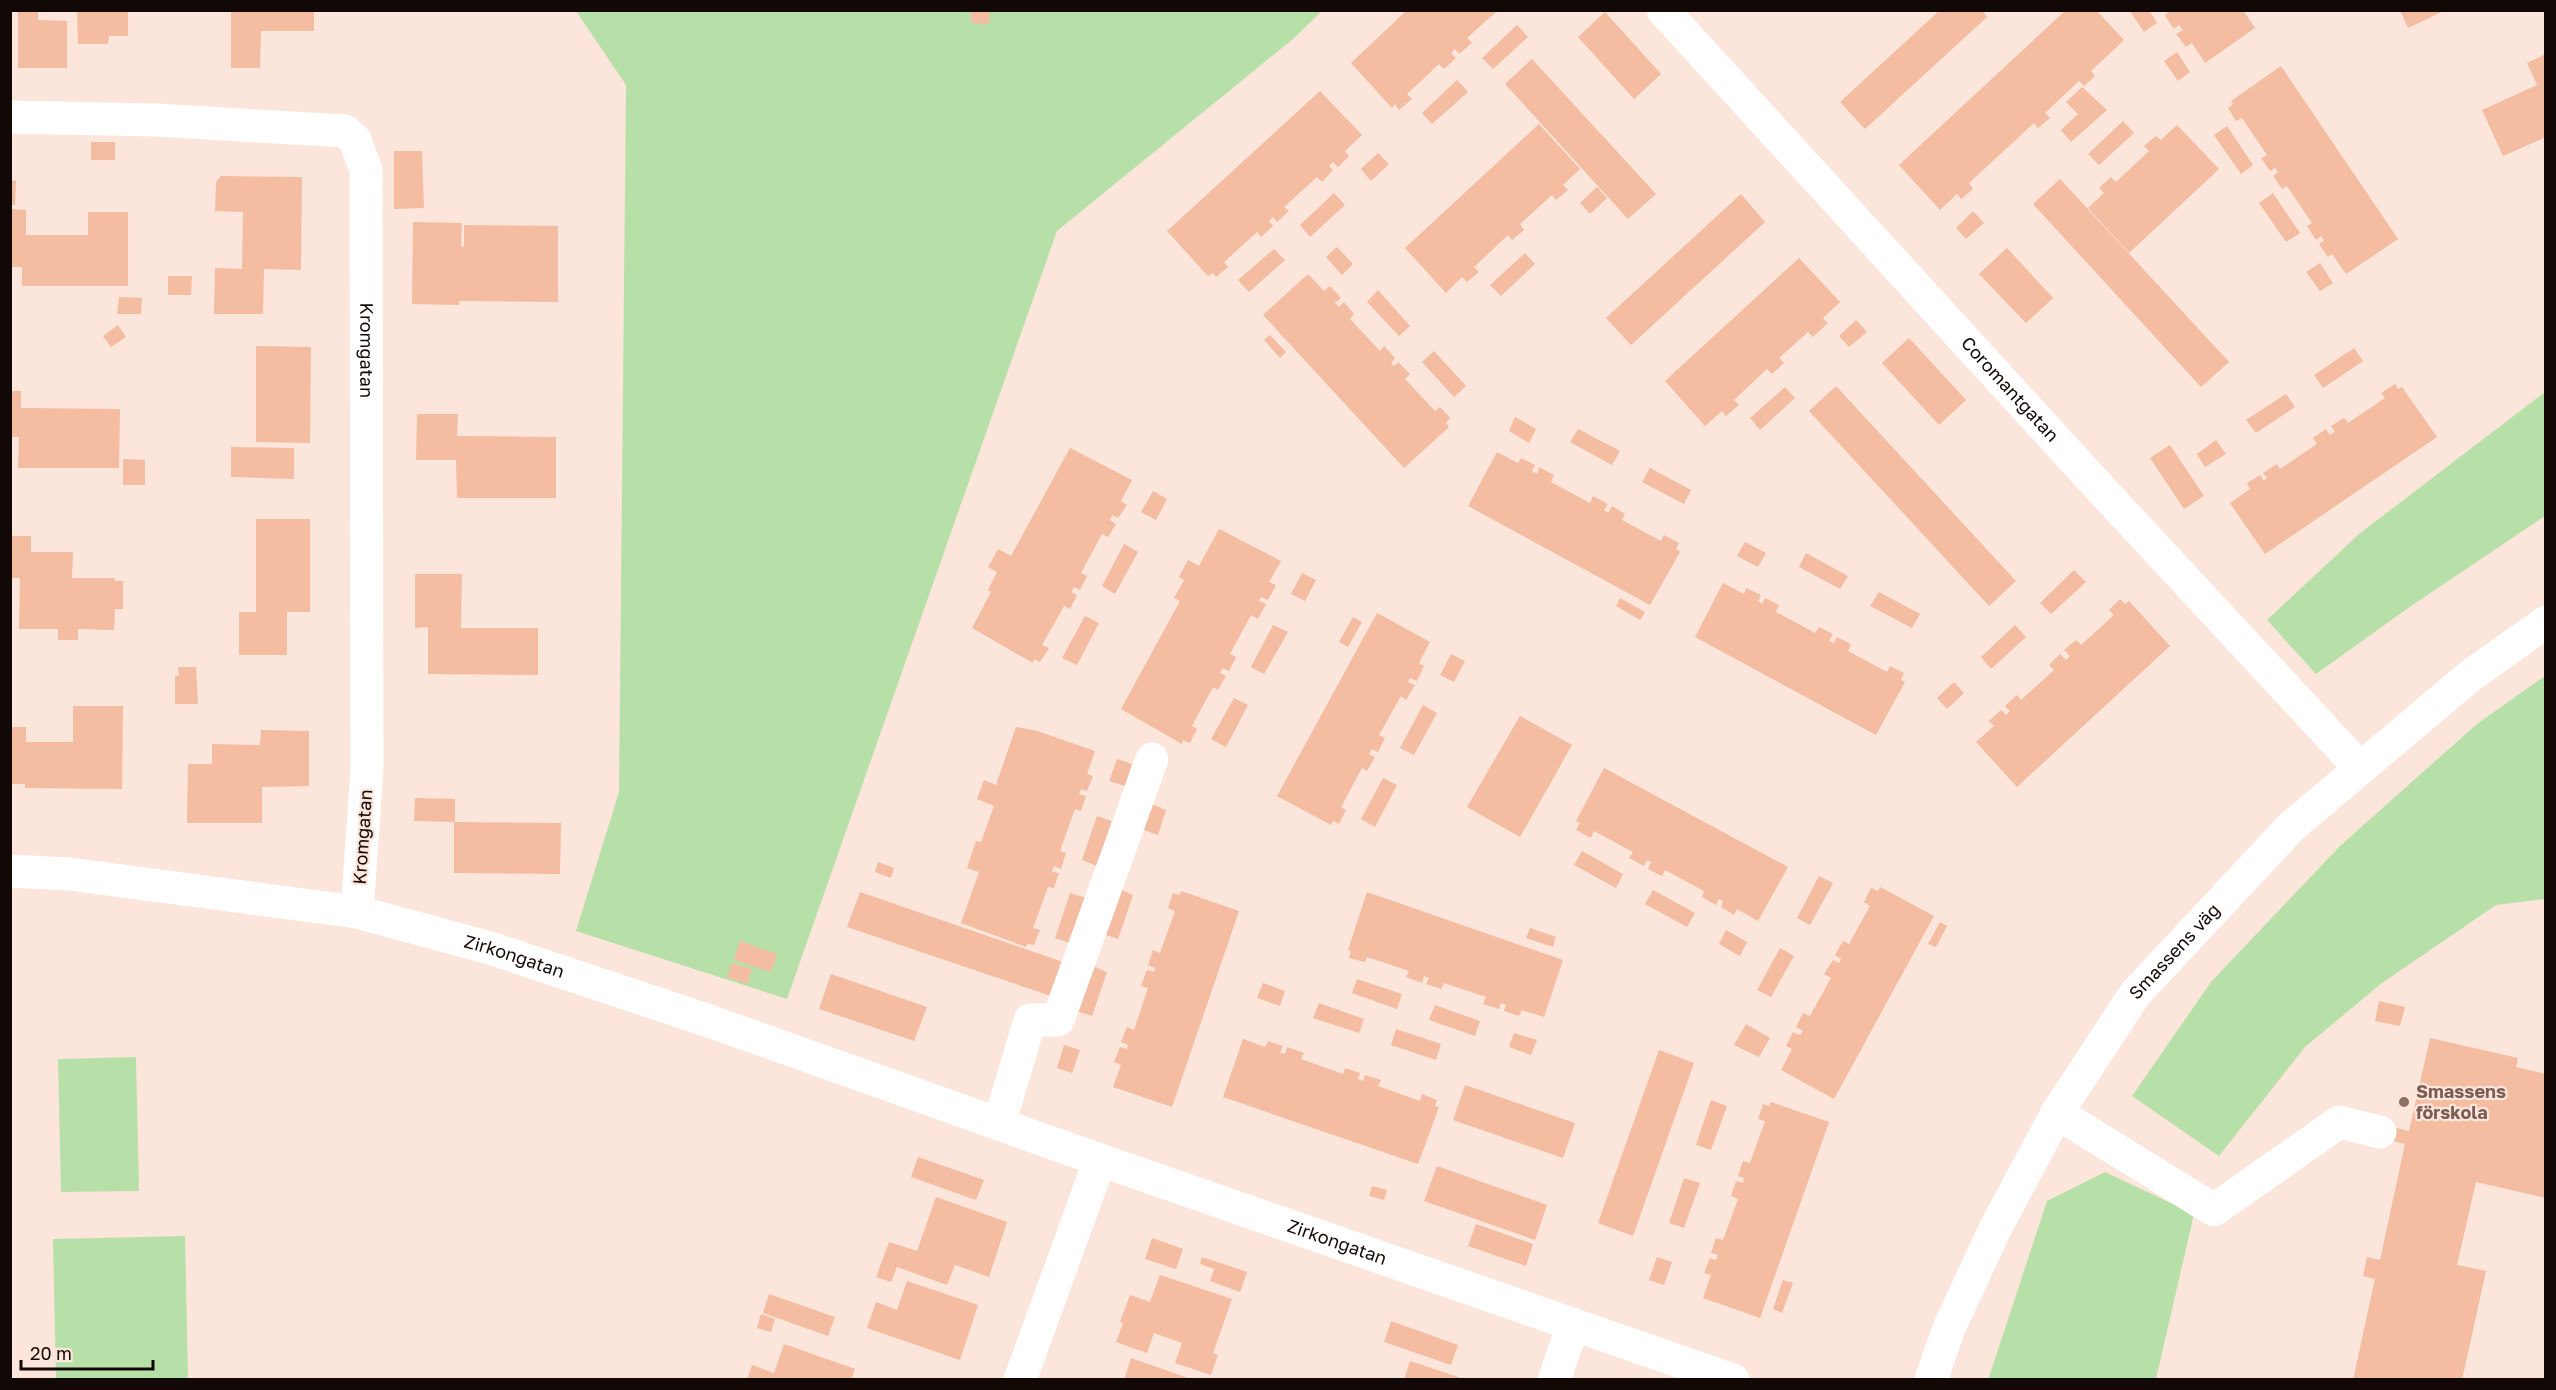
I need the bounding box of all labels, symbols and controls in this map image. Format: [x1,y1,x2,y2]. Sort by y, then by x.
street label: Kromgatan [356,302,378,398]
street label: Coromantgatan [1957,332,2064,446]
street label: Kromgatan [348,789,376,885]
street label: Smassens väg [2124,898,2224,1003]
street label: Zirkongatan [462,930,567,982]
place label: Smassens förskola [2416,1080,2506,1123]
marker: Smassens förskola [2397,1095,2411,1109]
street label: Zirkongatan [1285,1214,1390,1269]
scale bar [21,1333,153,1371]
text: 20 m [30,1342,72,1364]

